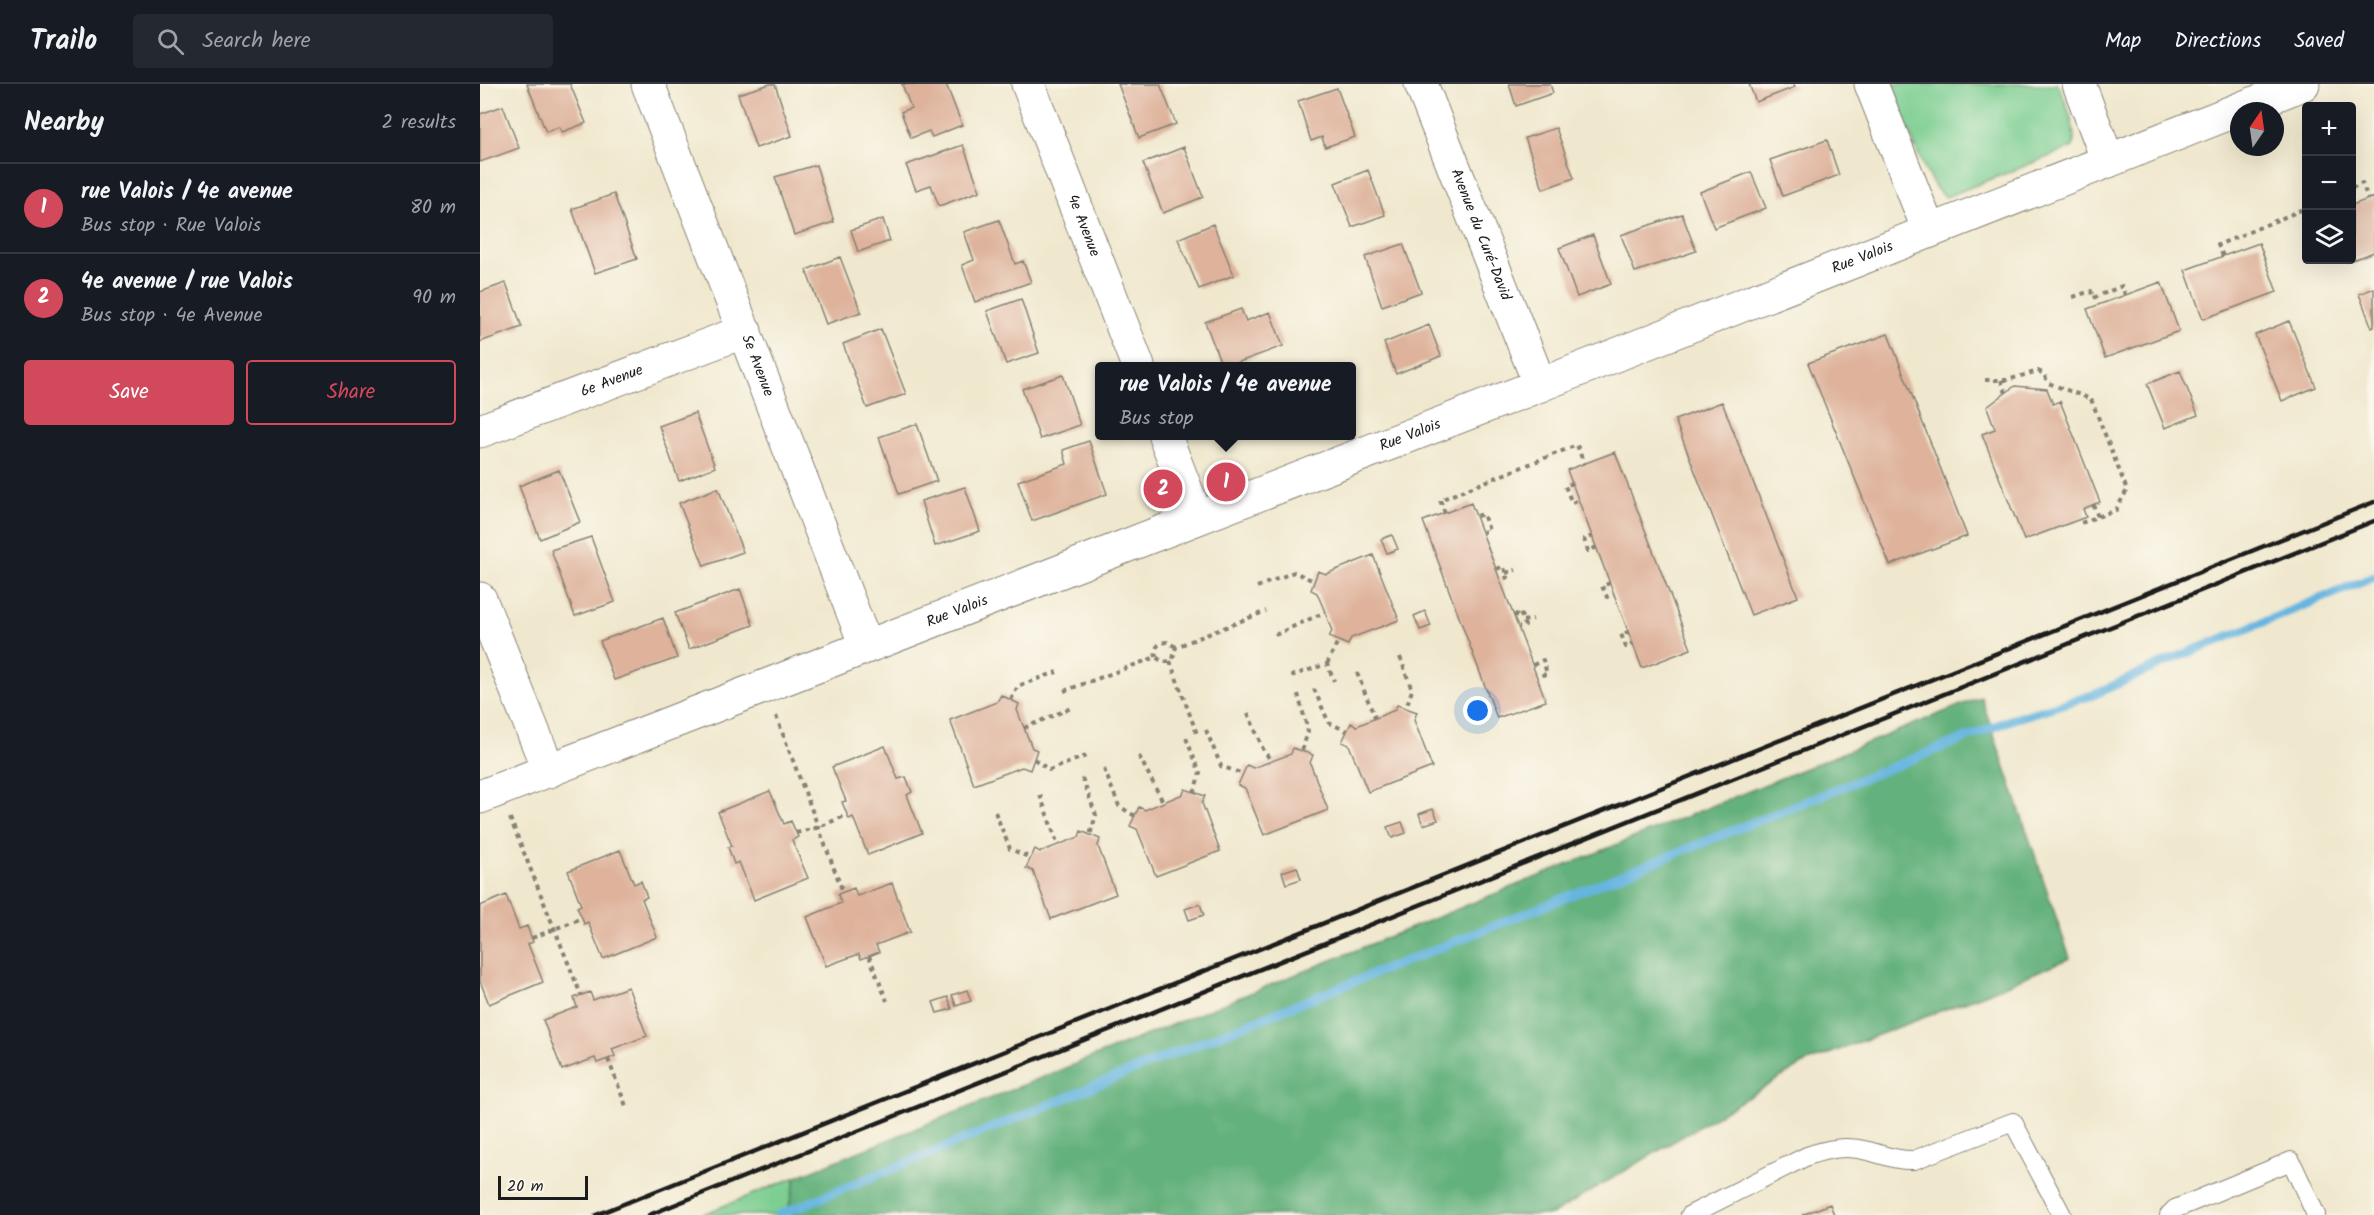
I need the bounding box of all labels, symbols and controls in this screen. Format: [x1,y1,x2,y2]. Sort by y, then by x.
search box [133,14,553,68]
text: Trailo [30,19,97,64]
text: Search here [202,24,311,59]
icon: search [154,25,187,58]
text: Map [2105,25,2141,58]
text: Directions [2174,25,2261,58]
text: Saved [2294,25,2344,58]
text: Nearby [24,102,104,144]
north arrow [2230,102,2284,156]
map controls [2302,102,2356,264]
button: + [2302,102,2356,156]
text: 2 results [381,107,456,139]
button: − [2302,156,2356,210]
street label: Avenue du Curé-David [1444,165,1518,305]
text: rue Valois / 4e avenue [81,175,293,210]
street label: 4e Avenue [1060,191,1106,261]
text: 1 [40,192,47,224]
text: 80 m [410,192,456,224]
text: Bus stop · Rue Valois [81,210,261,242]
button: layers [2302,210,2356,264]
street label: Rue Valois [1828,235,1897,281]
text: 4e avenue / rue Valois [81,265,293,300]
text: 2 [38,282,49,314]
text: 90 m [412,282,456,314]
text: Bus stop · 4e Avenue [81,300,262,332]
street label: 5e Avenue [734,331,780,400]
street label: 6e Avenue [577,358,647,404]
button: Save [24,360,234,425]
button: Share [246,360,456,425]
popup [1095,362,1356,440]
text: rue Valois / 4e avenue [1120,368,1331,403]
text: Bus stop [1120,403,1193,435]
street label: Rue Valois [1376,412,1445,458]
pin: 1 [1206,460,1246,504]
pin: 2 [1144,466,1182,512]
street label: Rue Valois [923,588,992,634]
your location [1463,696,1492,725]
scale bar [498,1173,588,1200]
text: 20 m [507,1174,543,1199]

